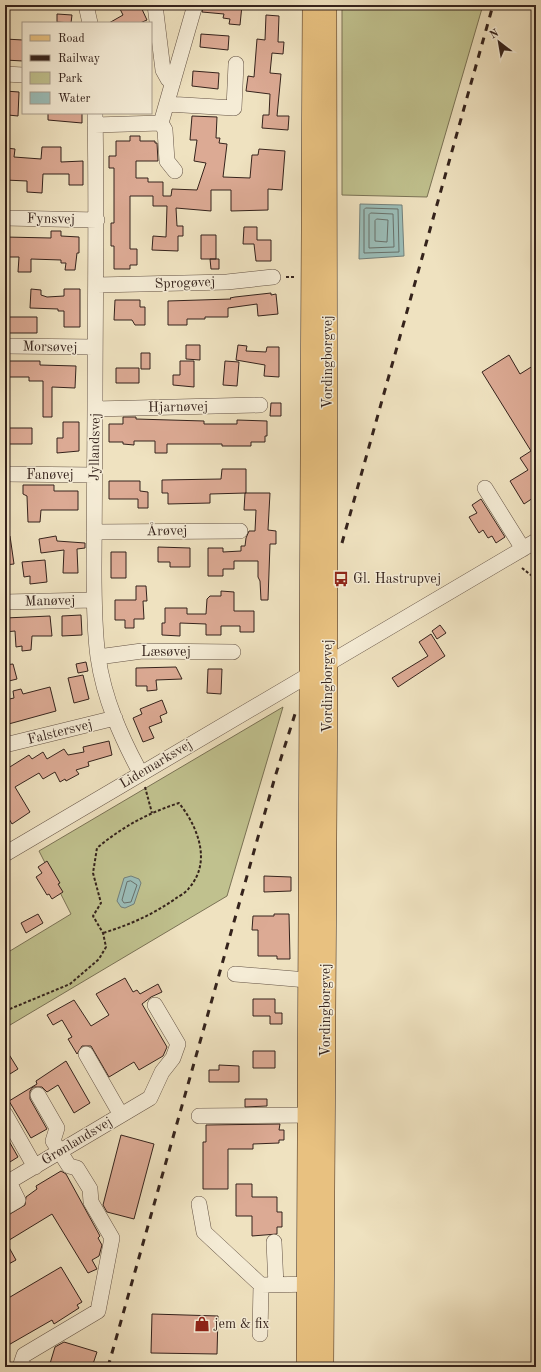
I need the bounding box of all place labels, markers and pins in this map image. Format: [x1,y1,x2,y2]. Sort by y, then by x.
bus stop icon: Gl. Hastrupvej [332,570,350,588]
place label: Gl. Hastrupvej [353,572,441,586]
shop icon: jem & fix [193,1315,211,1333]
place label: jem & fix [213,1317,270,1331]

